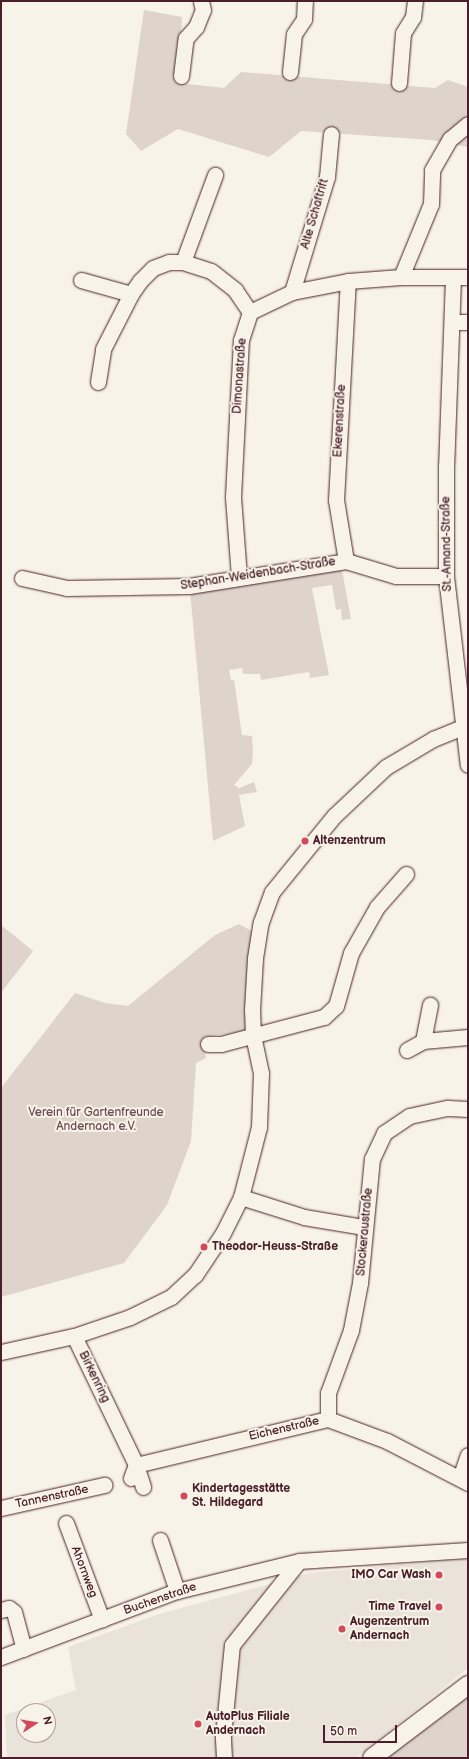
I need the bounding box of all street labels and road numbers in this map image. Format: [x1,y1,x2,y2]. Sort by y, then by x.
street label: Alte Schaftrift [298,177,332,251]
street label: Dimonastraße [230,338,250,414]
street label: Ekerenstraße [331,384,349,458]
street label: St.-Amand-Straße [439,496,455,592]
street label: Stephan-Weidenbach-Straße [180,555,336,593]
street label: Stockeraustraße [354,1187,376,1277]
street label: Birkenring [75,1349,113,1405]
street label: Eichenstraße [247,1414,321,1444]
street label: Tannenstraße [14,1482,90,1512]
street label: Ahornweg [68,1544,100,1600]
street label: Buchenstraße [122,1580,198,1618]

